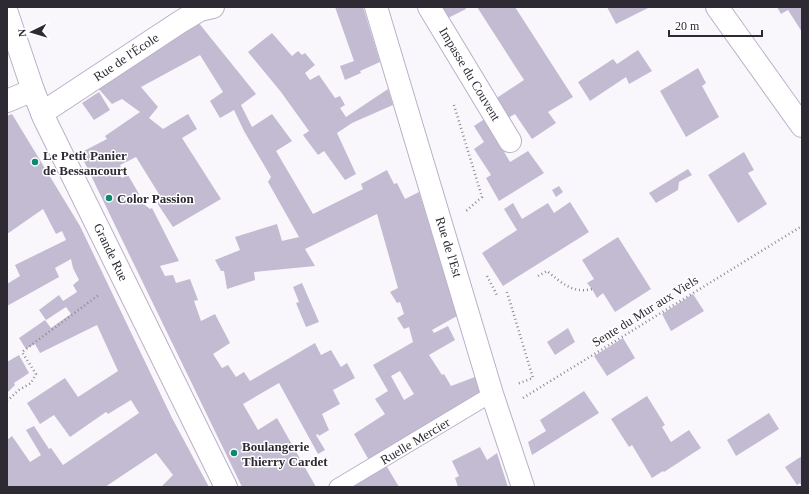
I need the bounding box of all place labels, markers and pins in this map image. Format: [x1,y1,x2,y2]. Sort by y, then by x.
place label: Le Petit Panier de Bessancourt [43,148,128,178]
marker: Le Petit Panier de Bessancourt [30,157,40,167]
place label: Color Passion [117,191,194,206]
marker: Color Passion [104,193,114,203]
place label: Boulangerie Thierry Cardet [242,439,328,469]
marker: Boulangerie Thierry Cardet [229,448,239,458]

